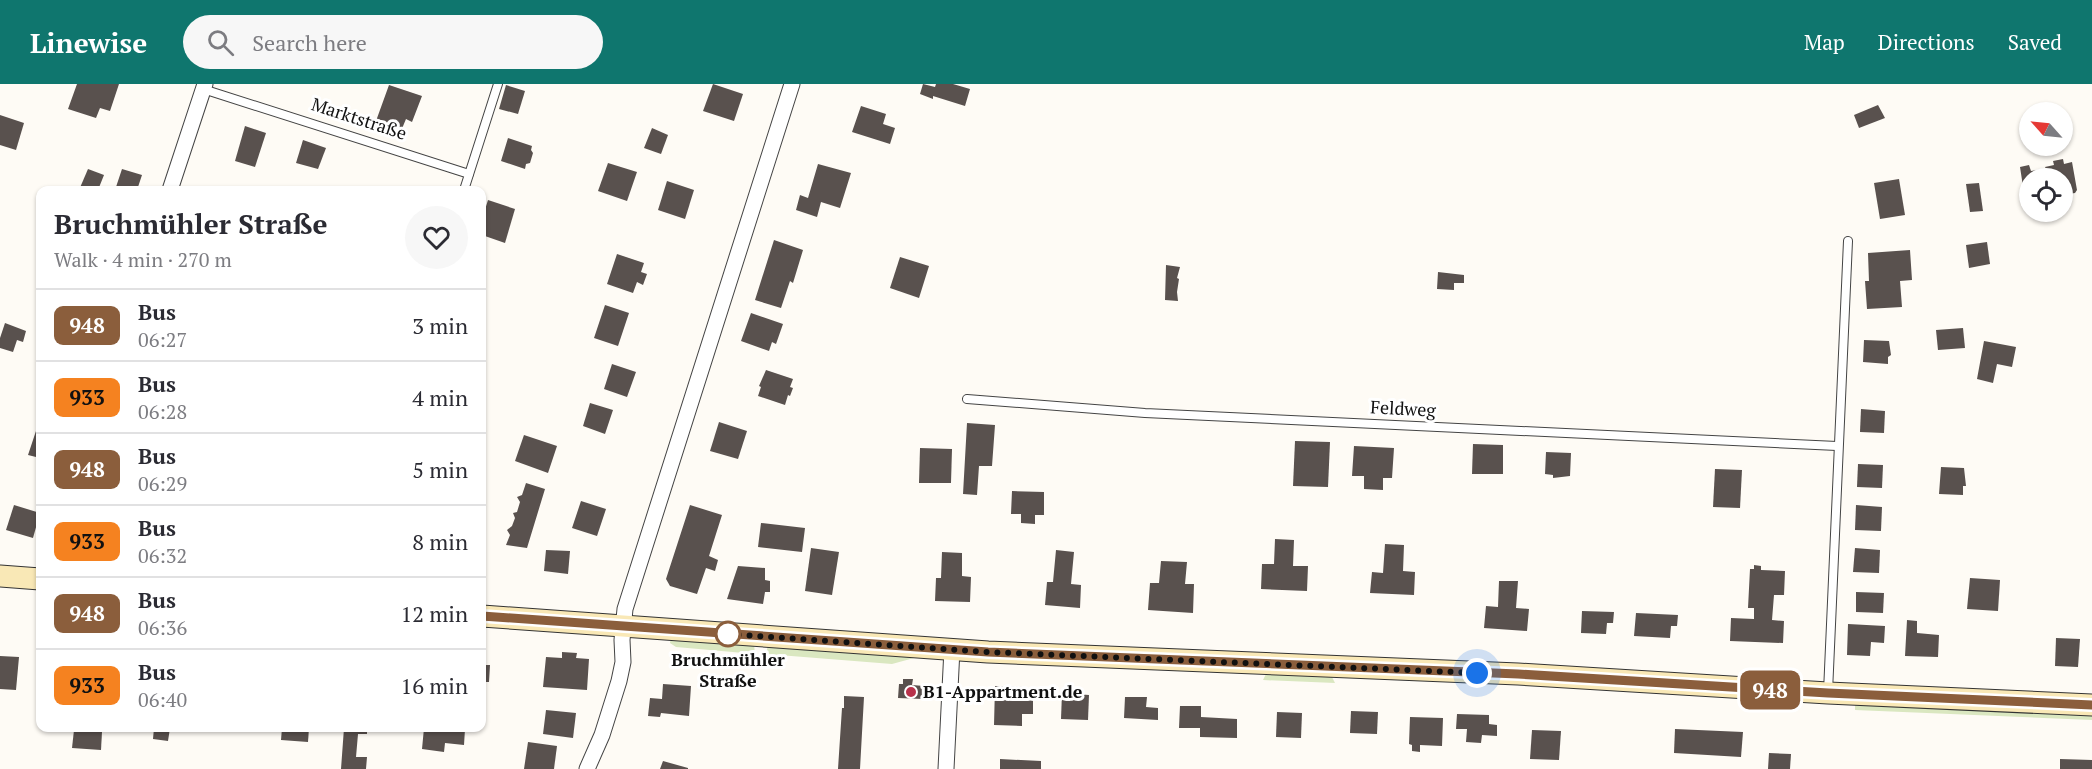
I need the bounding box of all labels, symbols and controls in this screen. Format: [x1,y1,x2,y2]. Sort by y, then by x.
search box [183,15,603,69]
text: Linewise [30,24,147,61]
icon: search [204,26,237,59]
text: Search here [252,28,367,57]
text: Map [1804,28,1845,56]
text: Directions [1878,28,1975,56]
text: Saved [2008,28,2062,56]
street label: Marktstraße [309,91,410,145]
north arrow [2019,102,2073,156]
map controls [2019,102,2073,222]
button: locate [2019,168,2073,222]
text: Bruchmühler Straße [54,205,327,242]
button: heart [405,206,468,269]
text: Walk · 4 min · 270 m [54,246,232,273]
text: Bus [138,297,176,326]
text: 948 [69,311,105,339]
text: 3 min [412,311,468,340]
text: 06:27 [138,326,187,353]
text: Bus [138,369,176,398]
text: 933 [69,383,105,411]
text: 4 min [412,383,468,412]
street label: Feldweg [1370,394,1437,422]
text: 06:28 [138,398,187,425]
text: Bus [138,441,176,470]
text: 948 [69,455,105,483]
text: 5 min [412,455,468,484]
text: 06:29 [138,470,187,497]
text: Bus [138,513,176,542]
text: 933 [69,527,105,555]
text: 8 min [412,527,468,556]
text: 06:32 [138,542,187,569]
text: Bus [138,585,176,614]
text: 948 [69,599,105,627]
text: 12 min [401,599,468,628]
text: 06:36 [138,614,187,641]
marker: Bruchmühler Straße [715,621,741,647]
place label: Bruchmühler Straße [671,647,785,692]
text: Bus [138,657,176,686]
your location [1462,658,1492,688]
line badge: 948 [1736,670,1804,710]
text: 933 [69,671,105,699]
text: 16 min [401,671,468,700]
text: 948 [1752,676,1788,704]
place label: B1-Appartment.de [923,679,1083,703]
marker: B1-Appartment.de [904,685,918,699]
text: 06:40 [138,686,187,713]

